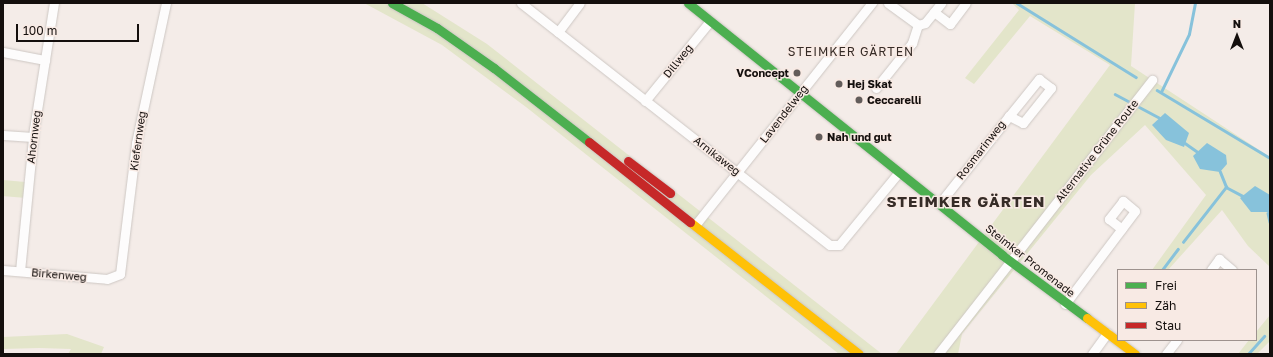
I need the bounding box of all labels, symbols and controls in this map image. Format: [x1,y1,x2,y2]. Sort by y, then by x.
scale bar [18,16,141,42]
north arrow [1217,16,1257,56]
text: N [1233,17,1241,30]
text: 100 m [23,23,57,38]
street label: Dillweg [660,41,696,81]
district label: STEIMKER GÄRTEN [788,45,914,59]
place label: VConcept [736,66,789,80]
marker: VConcept [792,68,802,78]
place label: Hej Skat [847,77,892,91]
marker: Hej Skat [834,79,844,89]
street label: Lavendelweg [757,82,811,146]
place label: Ceccarelli [867,93,921,107]
marker: Ceccarelli [854,95,864,105]
street label: Alternative Grüne Route [1053,97,1141,205]
street label: Ahornweg [24,110,44,164]
street label: Kiefernweg [127,110,149,172]
street label: Rosmarinweg [954,118,1008,182]
place label: Nah und gut [827,130,892,144]
marker: Nah und gut [814,132,824,142]
street label: Arnikaweg [691,134,743,178]
district label: STEIMKER GÄRTEN [887,193,1045,211]
street label: Steimker Promenade [983,222,1077,300]
street label: Birkenweg [31,266,87,284]
legend [1117,269,1257,341]
text: Frei [1155,278,1177,293]
text: Zäh [1155,298,1176,313]
text: Stau [1155,318,1181,333]

